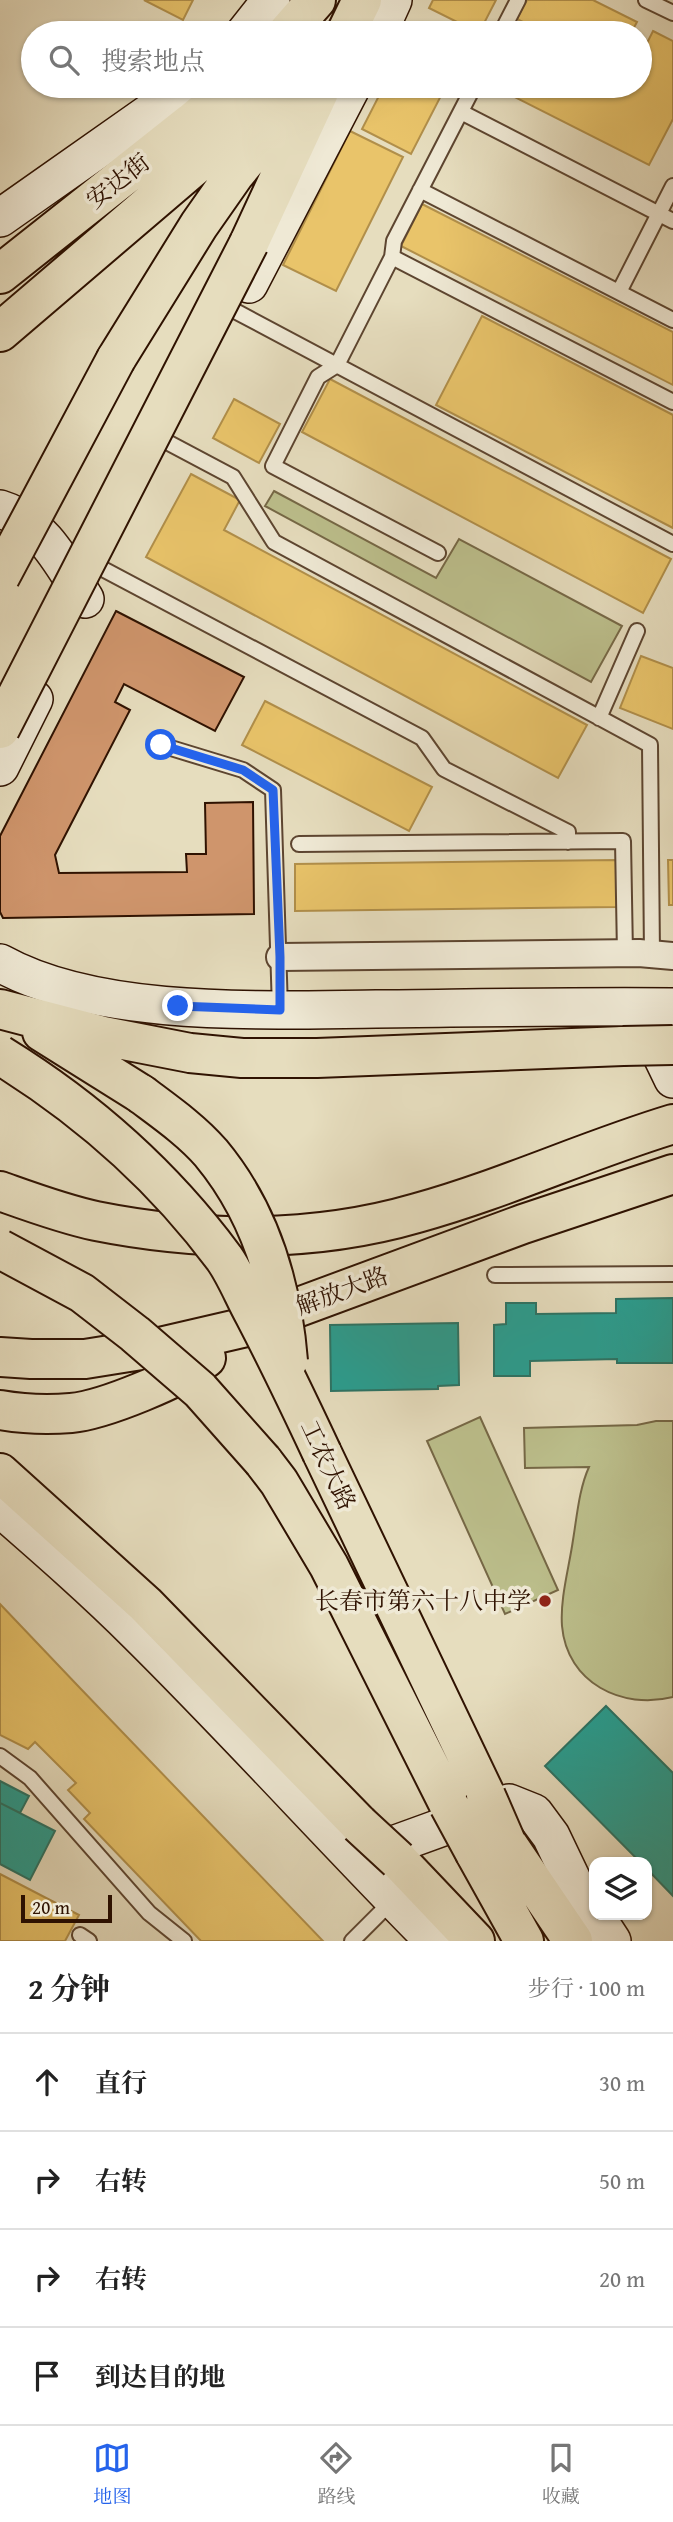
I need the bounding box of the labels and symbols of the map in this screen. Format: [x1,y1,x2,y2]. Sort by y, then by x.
street label: 安达街 [79,145,157,217]
route start [145,729,176,760]
route end [162,990,193,1021]
street label: 解放大路 [291,1258,393,1323]
street label: 工农大路 [292,1414,365,1516]
place label: 长春市第六十八中学 [315,1583,531,1618]
marker: 长春市第六十八中学 [537,1593,553,1609]
scale bar [21,1892,112,1924]

